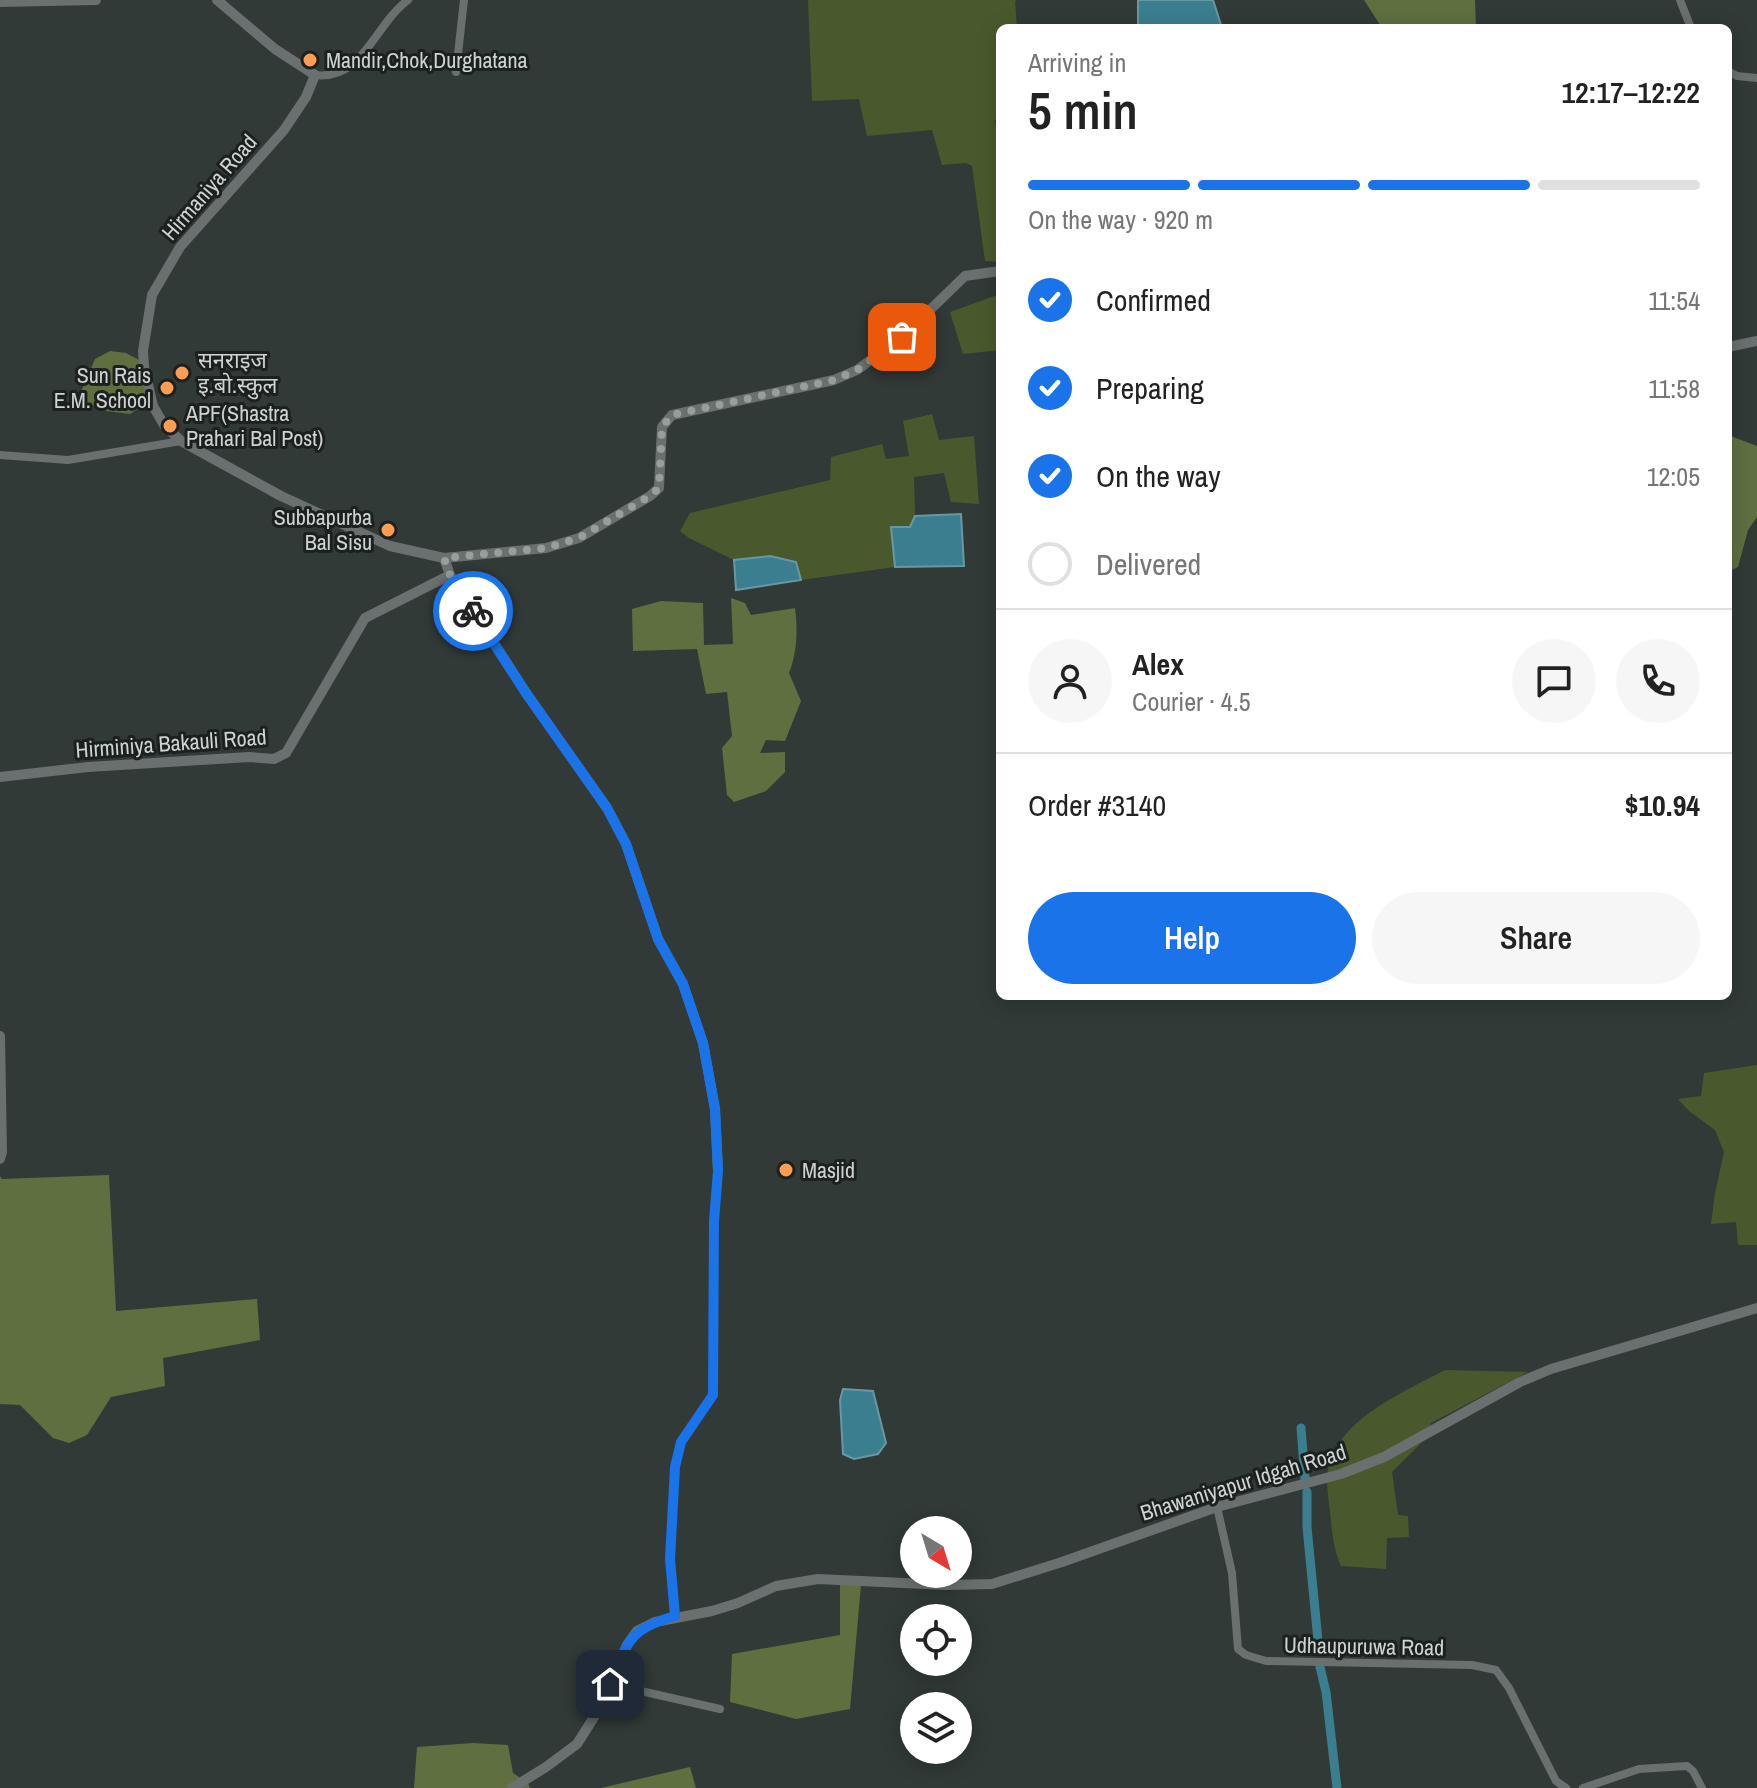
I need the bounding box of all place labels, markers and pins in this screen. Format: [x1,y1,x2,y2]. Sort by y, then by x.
place label: Mandir,Chok,Durghatana [326,45,528,75]
marker: Mandir,Chok,Durghatana [301,51,319,69]
pin [868,303,936,371]
place label: सनराइज इ.बाे.स्कुल [198,345,279,400]
place label: Sun Rais E.M. School [54,360,151,415]
marker: सनराइज इ.बाे.स्कुल [173,364,191,382]
marker: Sun Rais E.M. School [158,379,176,397]
place label: APF(Shastra Prahari Bal Post) [185,398,323,453]
marker: APF(Shastra Prahari Bal Post) [161,417,179,435]
place label: Subbapurba Bal Sisu [274,502,372,557]
marker: Subbapurba Bal Sisu [379,521,397,539]
place label: Masjid [802,1155,855,1185]
marker: Masjid [777,1161,795,1179]
pin [576,1650,644,1718]

